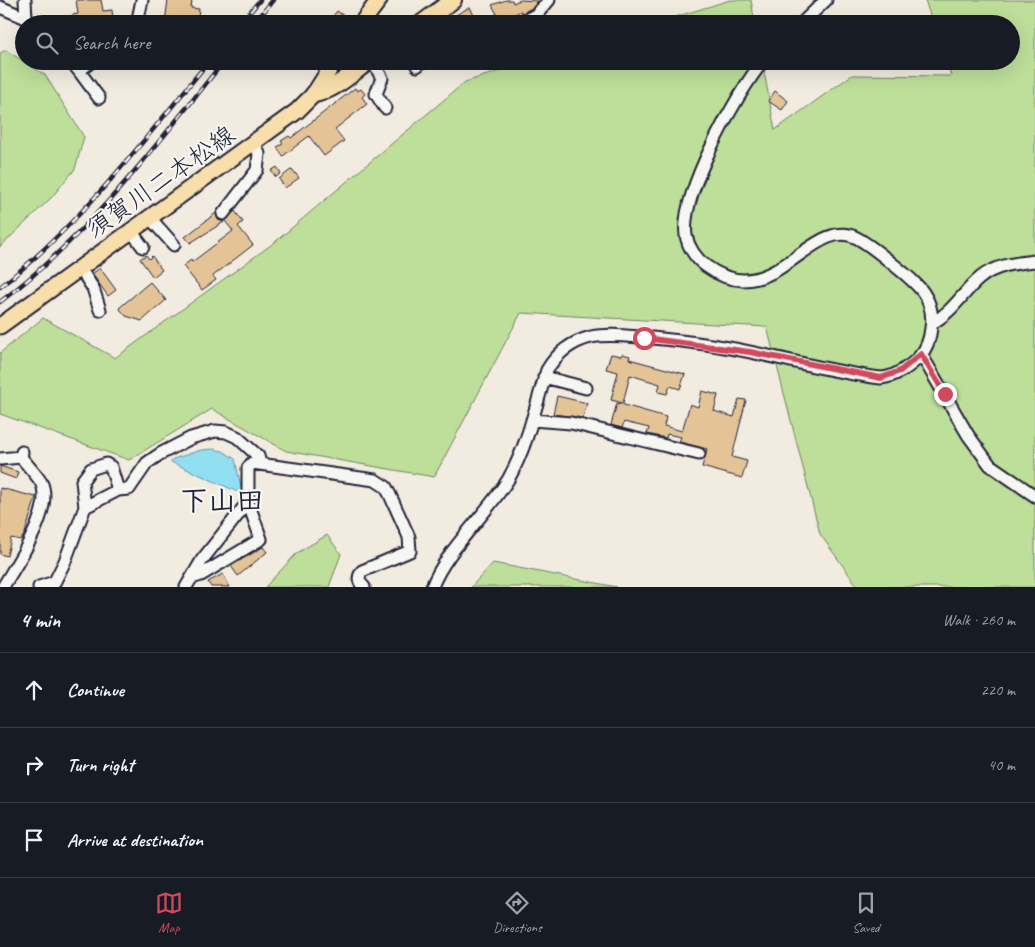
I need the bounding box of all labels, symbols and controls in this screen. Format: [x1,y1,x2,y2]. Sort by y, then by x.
search box [15,15,1020,70]
icon: search [33,29,61,57]
text: Search here [73,31,150,55]
street label: 須賀川二本松線 [80,119,241,245]
route start [633,327,656,350]
route end [934,383,957,406]
district label: 下山田 [180,483,264,518]
text: 4 min [20,607,60,633]
text: Walk · 260 m [943,610,1015,630]
icon: ahead [20,676,48,704]
text: Continue [67,678,124,702]
text: 220 m [981,680,1015,700]
icon: right [20,751,48,779]
text: Turn right [67,753,134,777]
text: 40 m [988,755,1015,775]
icon: arrive [20,826,48,854]
text: Arrive at destination [67,828,203,852]
tab: Map [155,889,183,936]
tab: Directions [493,889,542,936]
tab: Saved [852,889,880,936]

